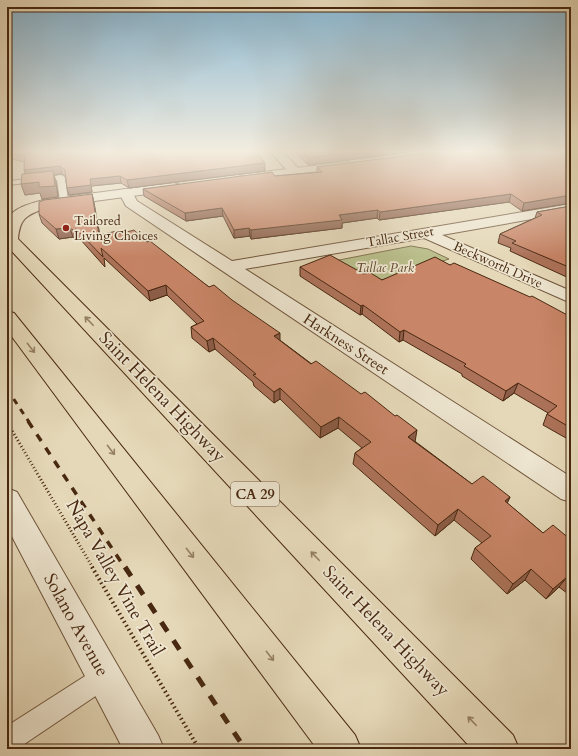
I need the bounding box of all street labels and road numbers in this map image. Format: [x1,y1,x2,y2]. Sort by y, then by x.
street label: Tallac Street [365,222,435,252]
street label: Beckworth Drive [450,237,546,293]
street label: Harkness Street [299,309,393,379]
street label: Saint Helena Highway [93,326,231,468]
road number: CA 29 [231,482,279,506]
street label: Napa Valley Vine Trail [60,495,170,661]
street label: Saint Helena Highway [317,560,455,702]
street label: Solano Avenue [37,569,115,681]

